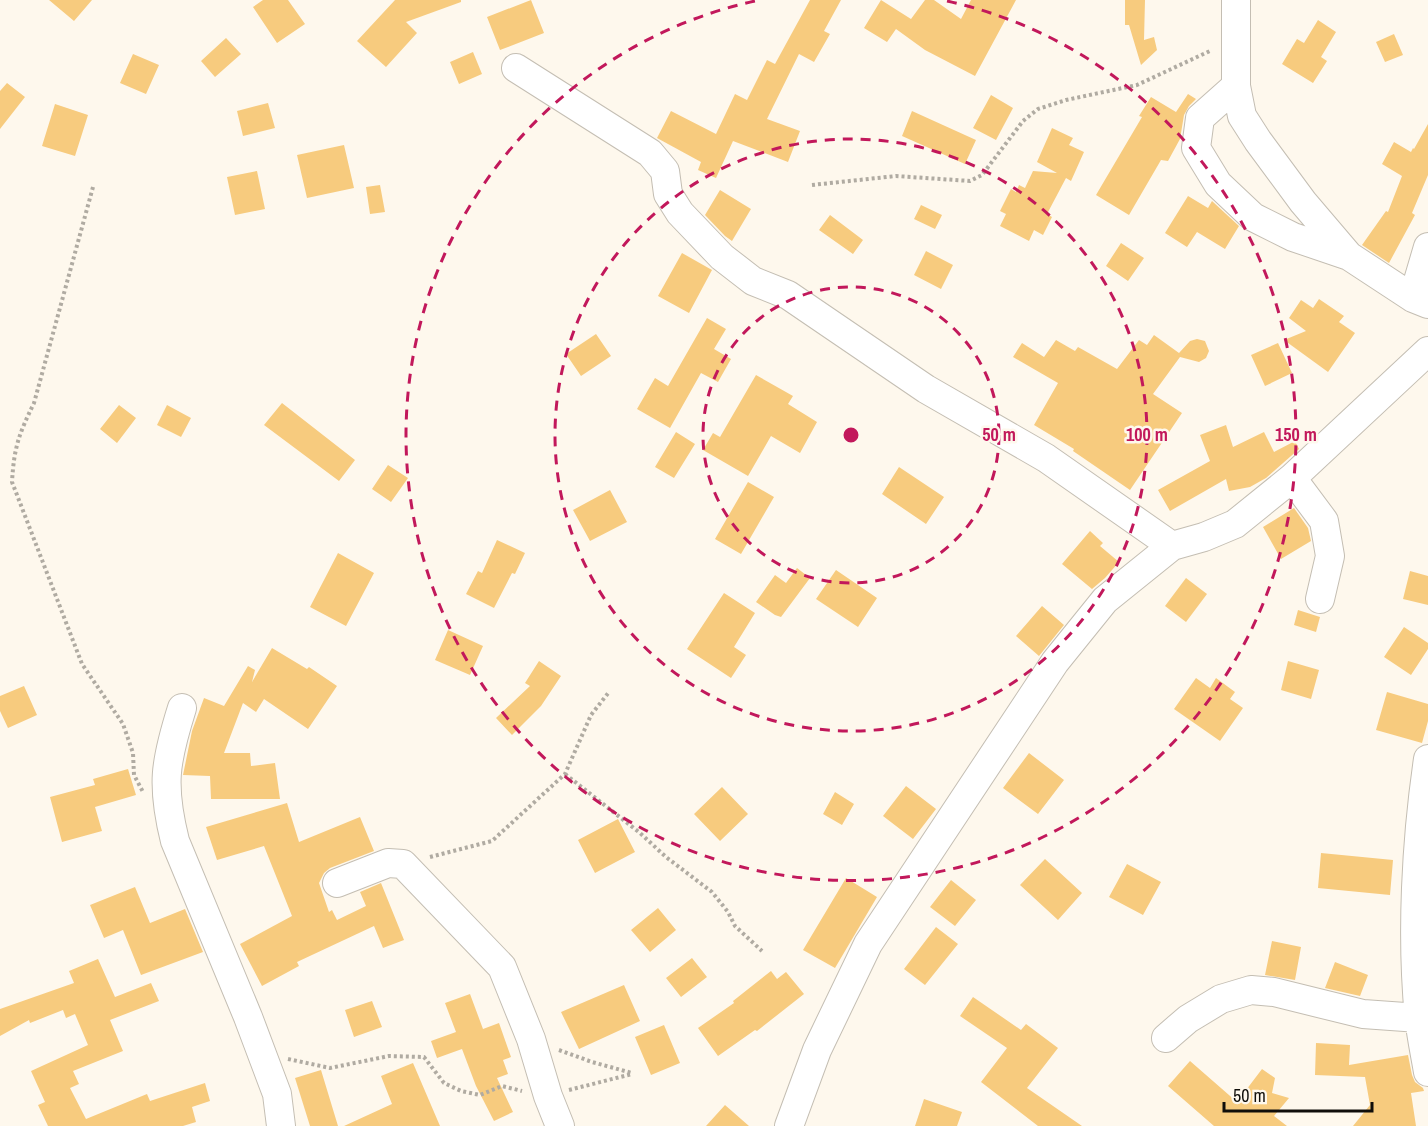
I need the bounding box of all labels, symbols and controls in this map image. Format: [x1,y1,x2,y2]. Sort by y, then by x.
text: 50 m [982,422,1016,447]
text: 100 m [1126,422,1168,447]
text: 150 m [1275,422,1317,447]
centre of rings [841,425,861,445]
scale bar [1224,1075,1372,1113]
text: 50 m [1233,1083,1266,1108]

